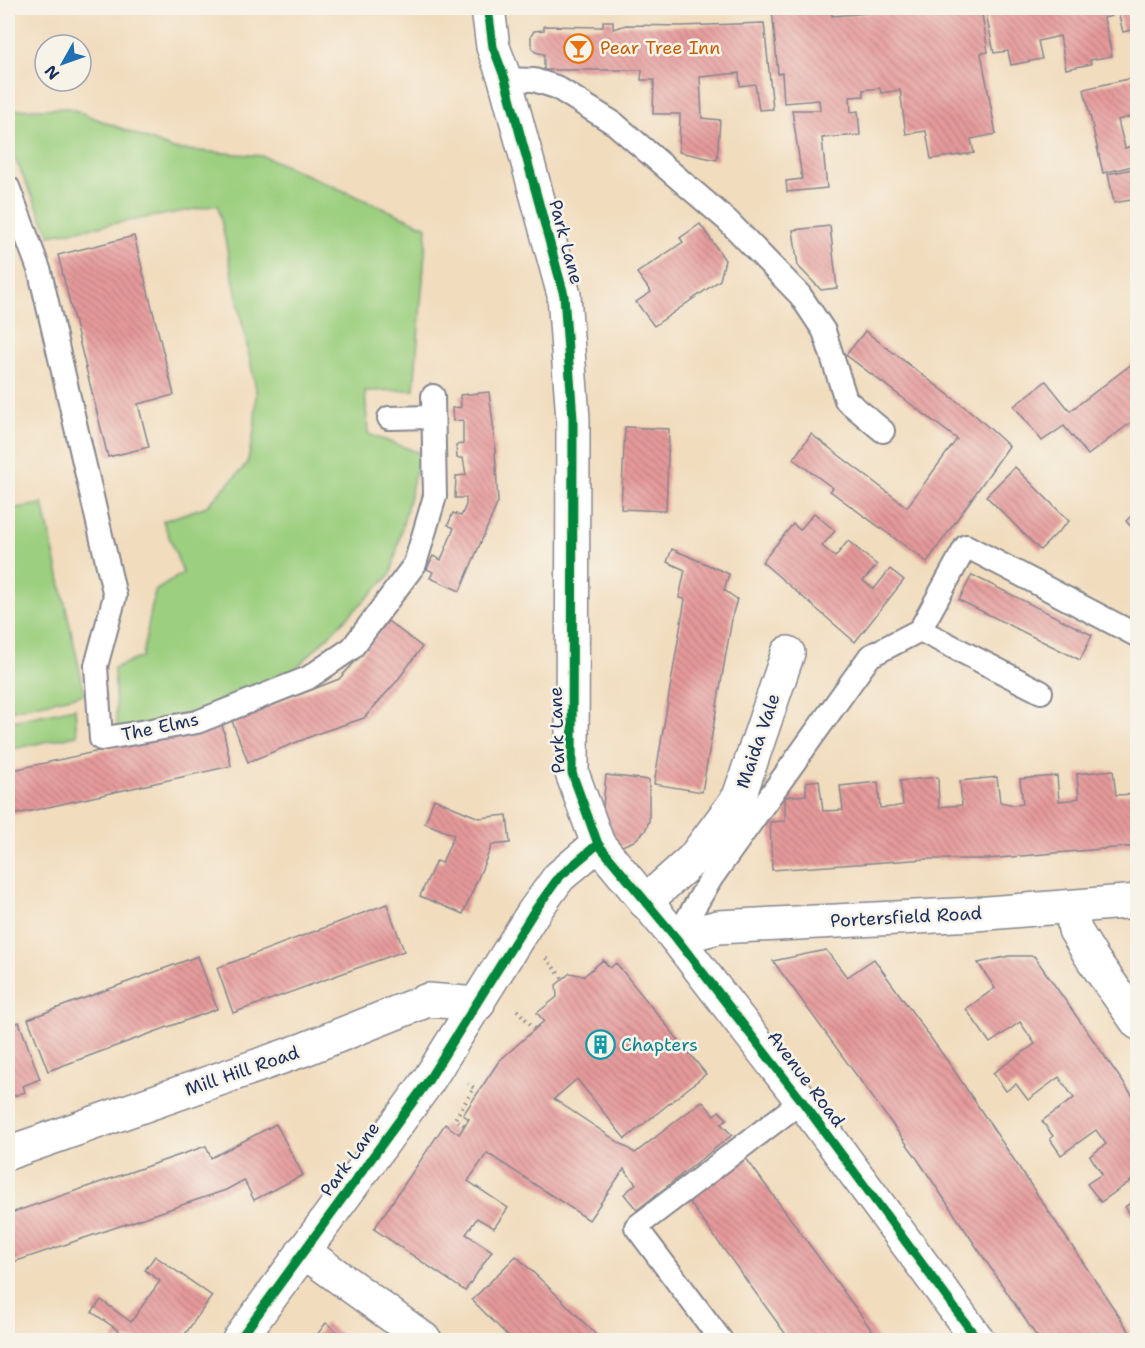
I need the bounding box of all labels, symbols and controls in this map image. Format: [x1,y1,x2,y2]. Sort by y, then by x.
bar icon: Pear Tree Inn [563,32,595,64]
north arrow [33,33,93,93]
place label: Pear Tree Inn [600,36,720,60]
text: N [40,61,64,84]
street label: Park Lane [543,197,589,287]
street label: Park Lane [543,686,571,774]
street label: Maida Vale [731,690,785,792]
street label: The Elms [119,707,201,747]
street label: Portersfield Road [830,901,982,933]
street label: Avenue Road [762,1026,850,1132]
building icon: Chapters [584,1029,616,1061]
place label: Chapters [621,1033,698,1057]
street label: Mill Hill Road [182,1040,302,1102]
street label: Park Lane [315,1117,385,1201]

